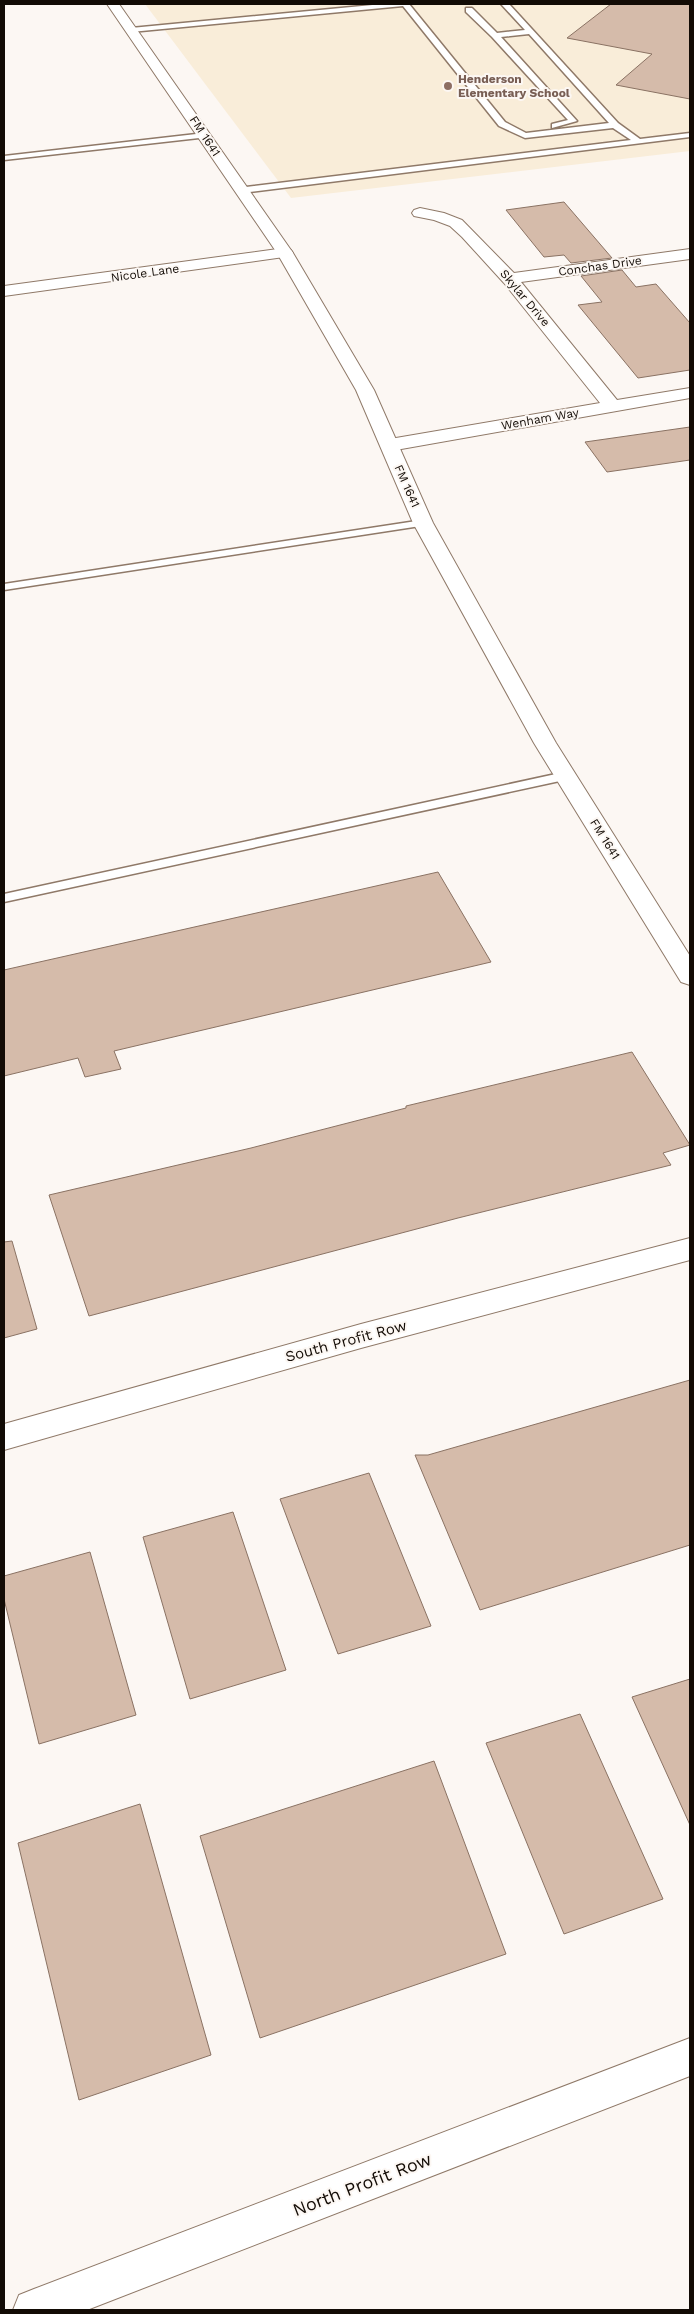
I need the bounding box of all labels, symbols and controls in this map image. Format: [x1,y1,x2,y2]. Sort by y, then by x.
place label: Henderson Elementary School [458,72,570,100]
marker: Henderson Elementary School [442,80,454,92]
street label: FM 1641 [187,113,223,159]
street label: Conchas Drive [557,253,643,279]
street label: Nicole Lane [110,261,180,285]
street label: Skylar Drive [497,267,553,329]
street label: Wenham Way [500,405,581,433]
street label: FM 1641 [391,462,423,510]
street label: FM 1641 [587,816,623,862]
street label: South Profit Row [283,1316,409,1366]
street label: North Profit Row [290,2148,434,2220]

